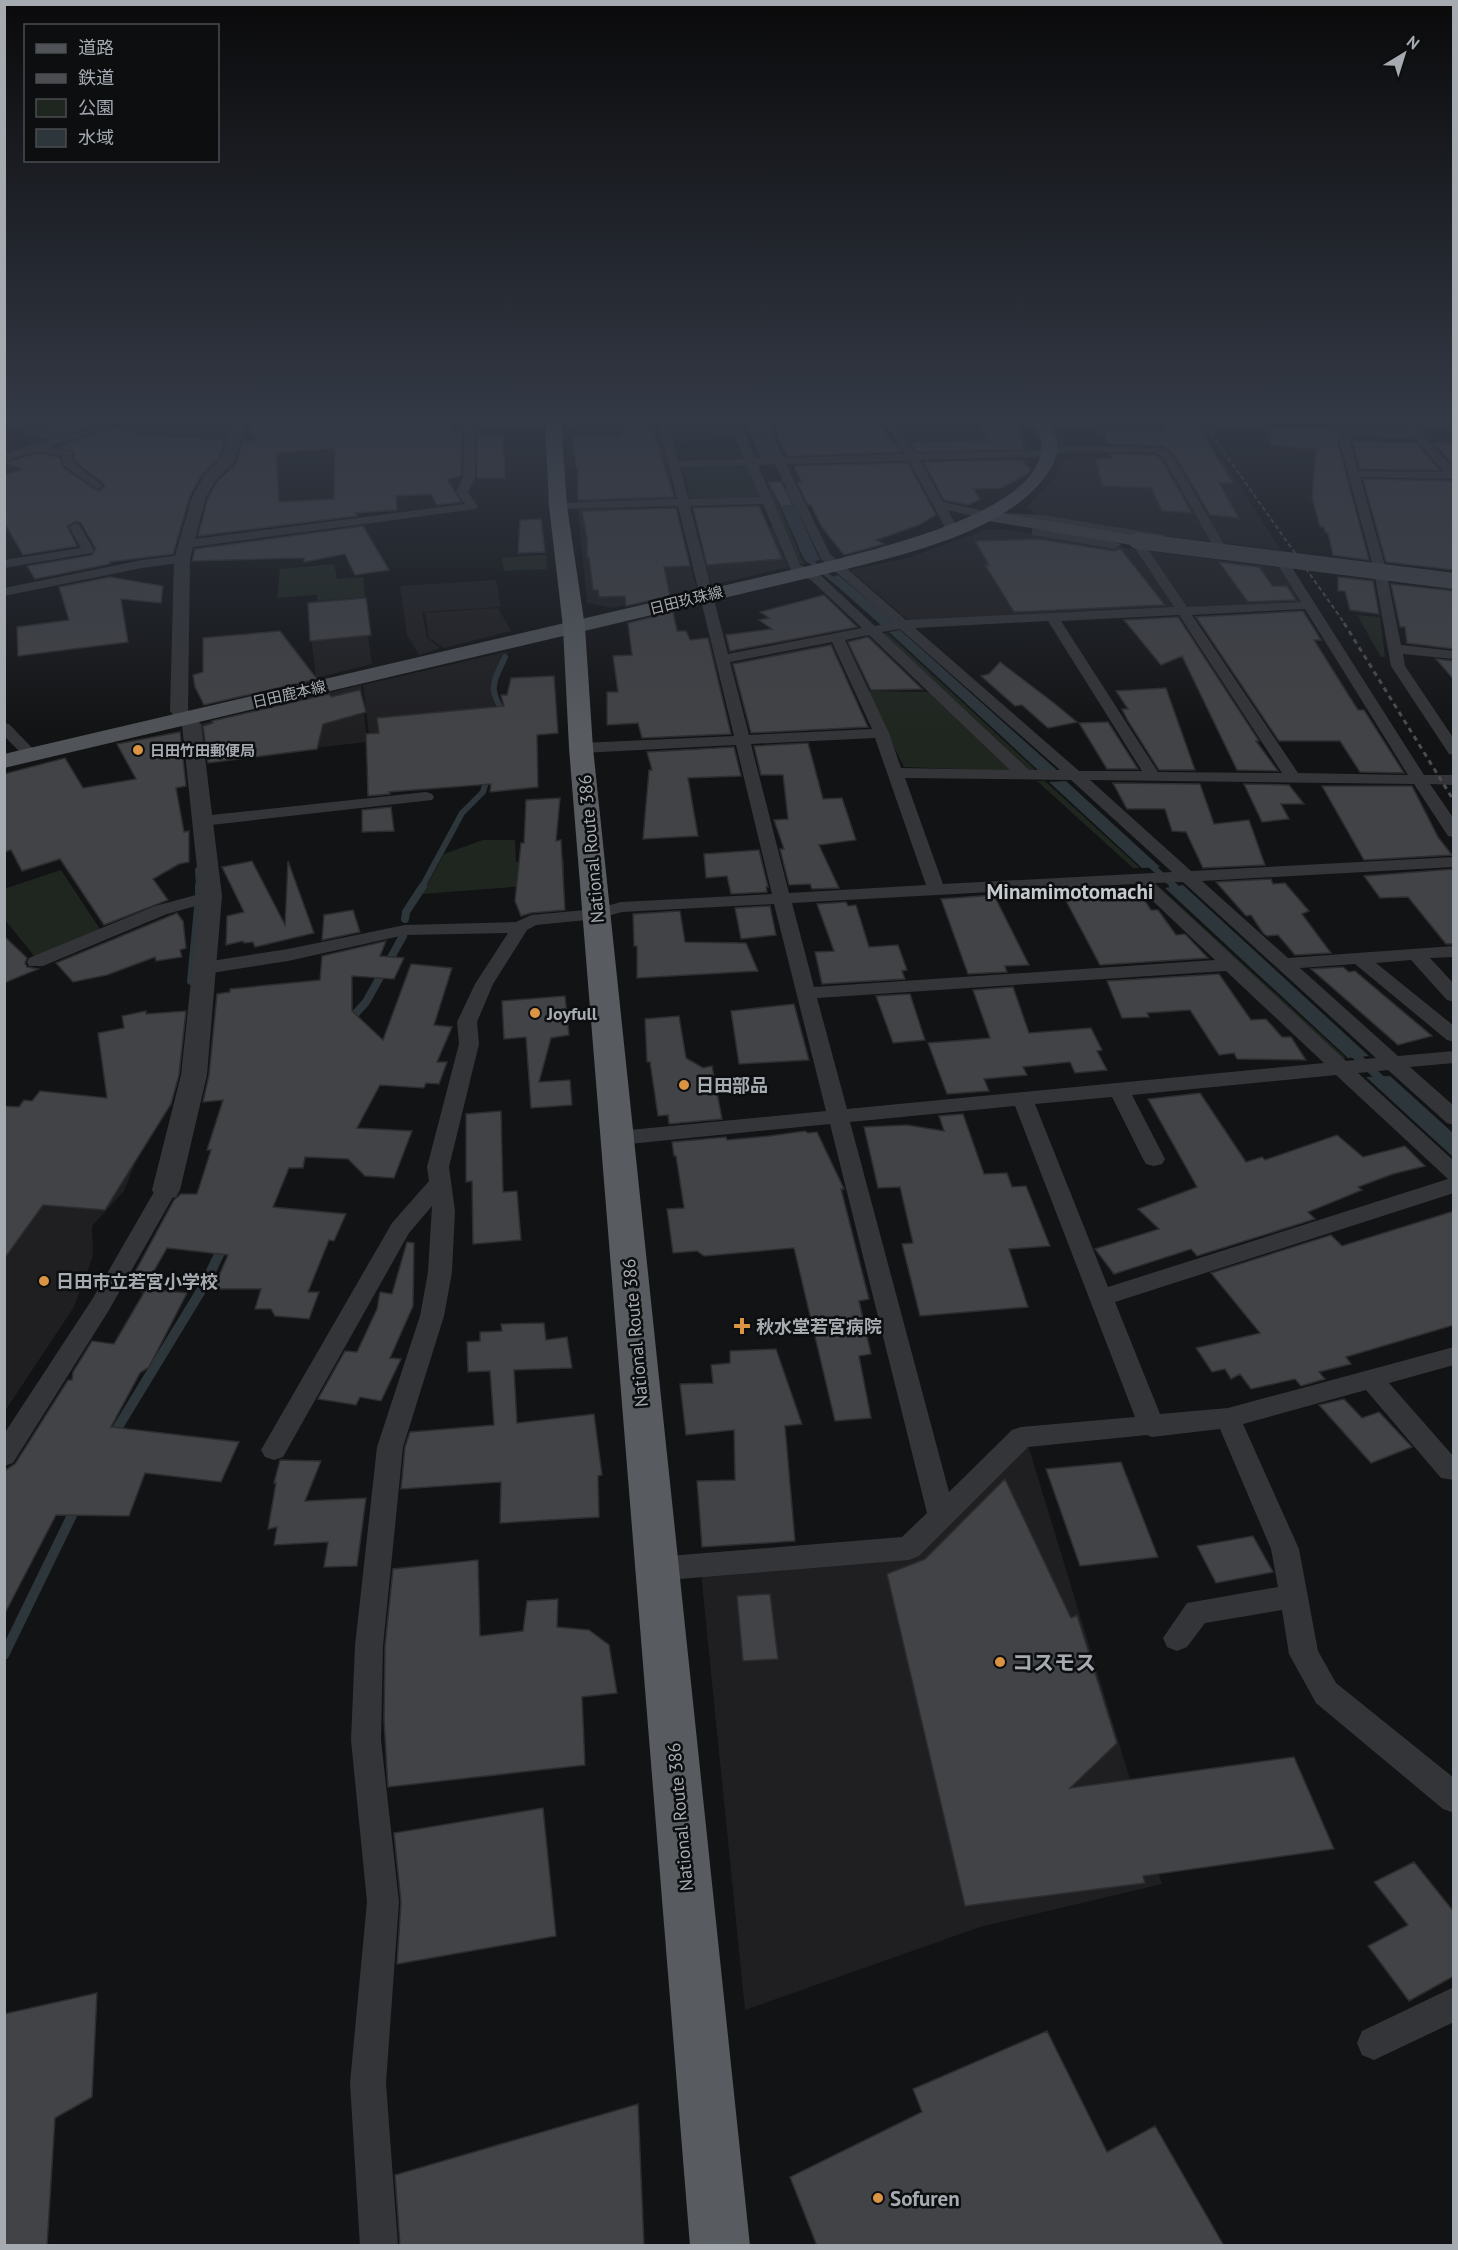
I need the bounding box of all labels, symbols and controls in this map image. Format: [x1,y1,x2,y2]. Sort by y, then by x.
legend [24,24,219,162]
north arrow [1374,24,1434,84]
text: N [1403,31,1424,53]
text: 道路 [78,36,114,59]
text: 鉄道 [78,66,114,89]
text: 公園 [78,96,114,119]
text: 水域 [78,126,114,149]
street label: 日田玖珠線 [647,582,725,618]
street label: 日田鹿本線 [250,676,328,712]
place label: 日田竹田郵便局 [150,741,255,760]
marker: 日田竹田郵便局 [131,743,145,757]
street label: National Route 386 [573,774,609,924]
district label: Minamimotomachi [986,878,1154,905]
place label: Joyfull [546,1002,598,1025]
marker: Joyfull [528,1006,542,1020]
place label: 日田部品 [696,1074,768,1097]
marker: 日田部品 [677,1078,691,1092]
street label: National Route 386 [617,1258,653,1408]
place label: 日田市立若宮小学校 [56,1270,218,1293]
marker: 日田市立若宮小学校 [37,1274,51,1288]
place label: 秋水堂若宮病院 [756,1315,882,1338]
marker: 秋水堂若宮病院 [733,1317,751,1335]
place label: コスモス [1012,1649,1096,1676]
marker: コスモス [993,1655,1007,1669]
street label: National Route 386 [662,1742,698,1892]
place label: Sofuren [890,2185,960,2212]
marker: Sofuren [871,2191,885,2205]

